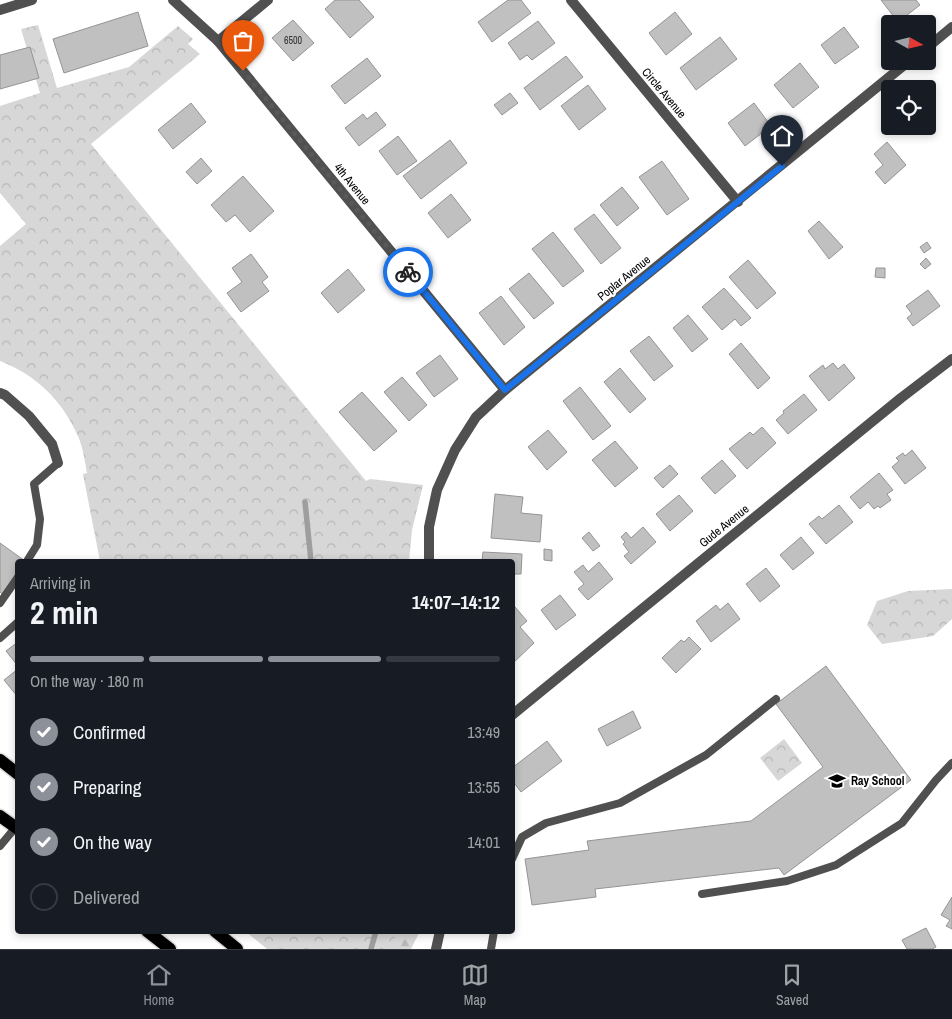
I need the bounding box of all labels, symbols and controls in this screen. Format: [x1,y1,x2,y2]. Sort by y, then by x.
north arrow [881,15,936,70]
map controls [881,15,936,135]
pin [222,20,264,71]
icon: bag [229,27,257,55]
house number: 6500 [284,34,303,47]
street label: Circle Avenue [638,64,690,122]
button: locate [881,80,936,135]
pin [761,115,803,166]
icon: home [768,122,796,150]
street label: 4th Avenue [330,160,374,208]
courier [383,247,433,297]
street label: Poplar Avenue [594,252,654,304]
icon: bike [394,258,422,286]
street label: Gude Avenue [696,501,752,551]
text: Arriving in [30,572,91,594]
text: 14:07–14:12 [412,589,500,615]
text: 2 min [30,591,99,634]
text: On the way · 180 m [30,670,144,692]
icon: check [30,718,58,746]
text: Confirmed [73,719,146,745]
text: 13:49 [467,721,500,743]
school or university icon: Ray School [827,771,847,791]
icon: check [30,773,58,801]
place label: Ray School [851,773,905,789]
text: Preparing [73,774,141,800]
text: 13:55 [467,776,500,798]
icon: check [30,828,58,856]
text: On the way [73,829,152,855]
text: 14:01 [467,831,500,853]
text: Delivered [73,884,140,910]
tab: Home [143,961,174,1009]
tab: Map [461,961,489,1009]
tab: Saved [776,961,809,1009]

